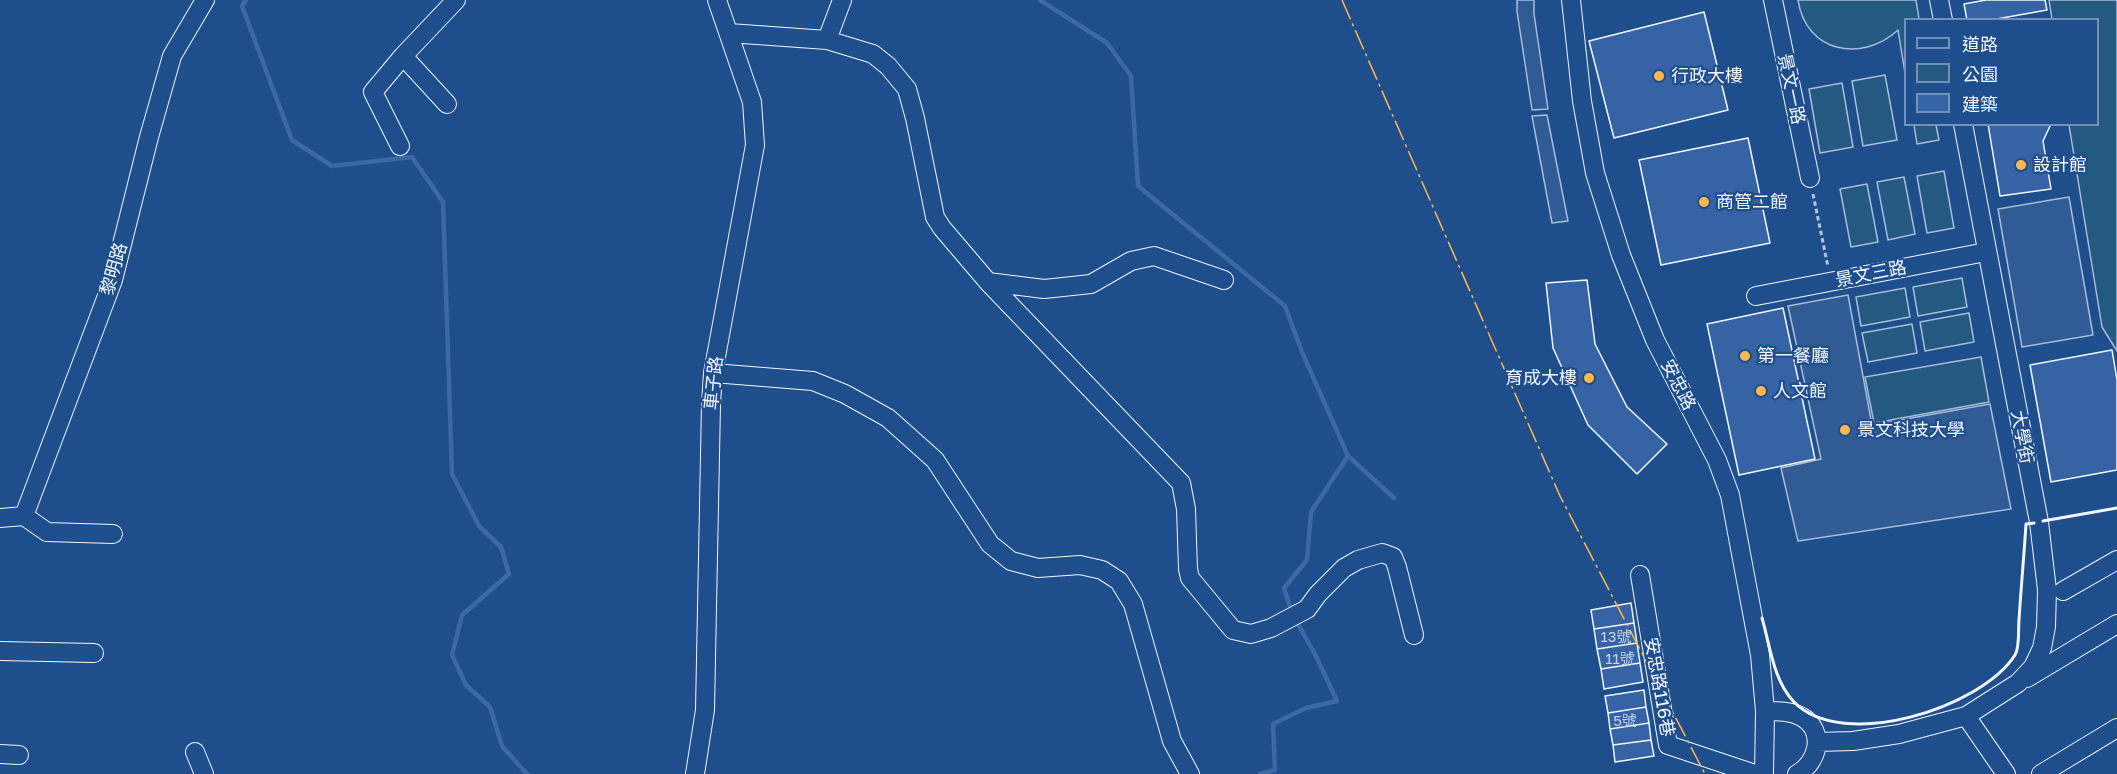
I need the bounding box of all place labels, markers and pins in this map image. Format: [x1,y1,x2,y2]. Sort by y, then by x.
place label: 行政大樓 [1671,65,1743,87]
marker: 行政大樓 [1652,69,1666,83]
place label: 設計館 [2033,154,2087,176]
marker: 設計館 [2014,158,2028,172]
place label: 商管二館 [1716,191,1788,213]
marker: 商管二館 [1697,195,1711,209]
place label: 第一餐廳 [1757,345,1829,367]
marker: 第一餐廳 [1738,349,1752,363]
place label: 育成大樓 [1505,367,1577,389]
marker: 育成大樓 [1582,371,1596,385]
place label: 人文館 [1773,380,1827,402]
marker: 人文館 [1754,384,1768,398]
place label: 景文科技大學 [1857,419,1965,441]
marker: 景文科技大學 [1838,423,1852,437]

